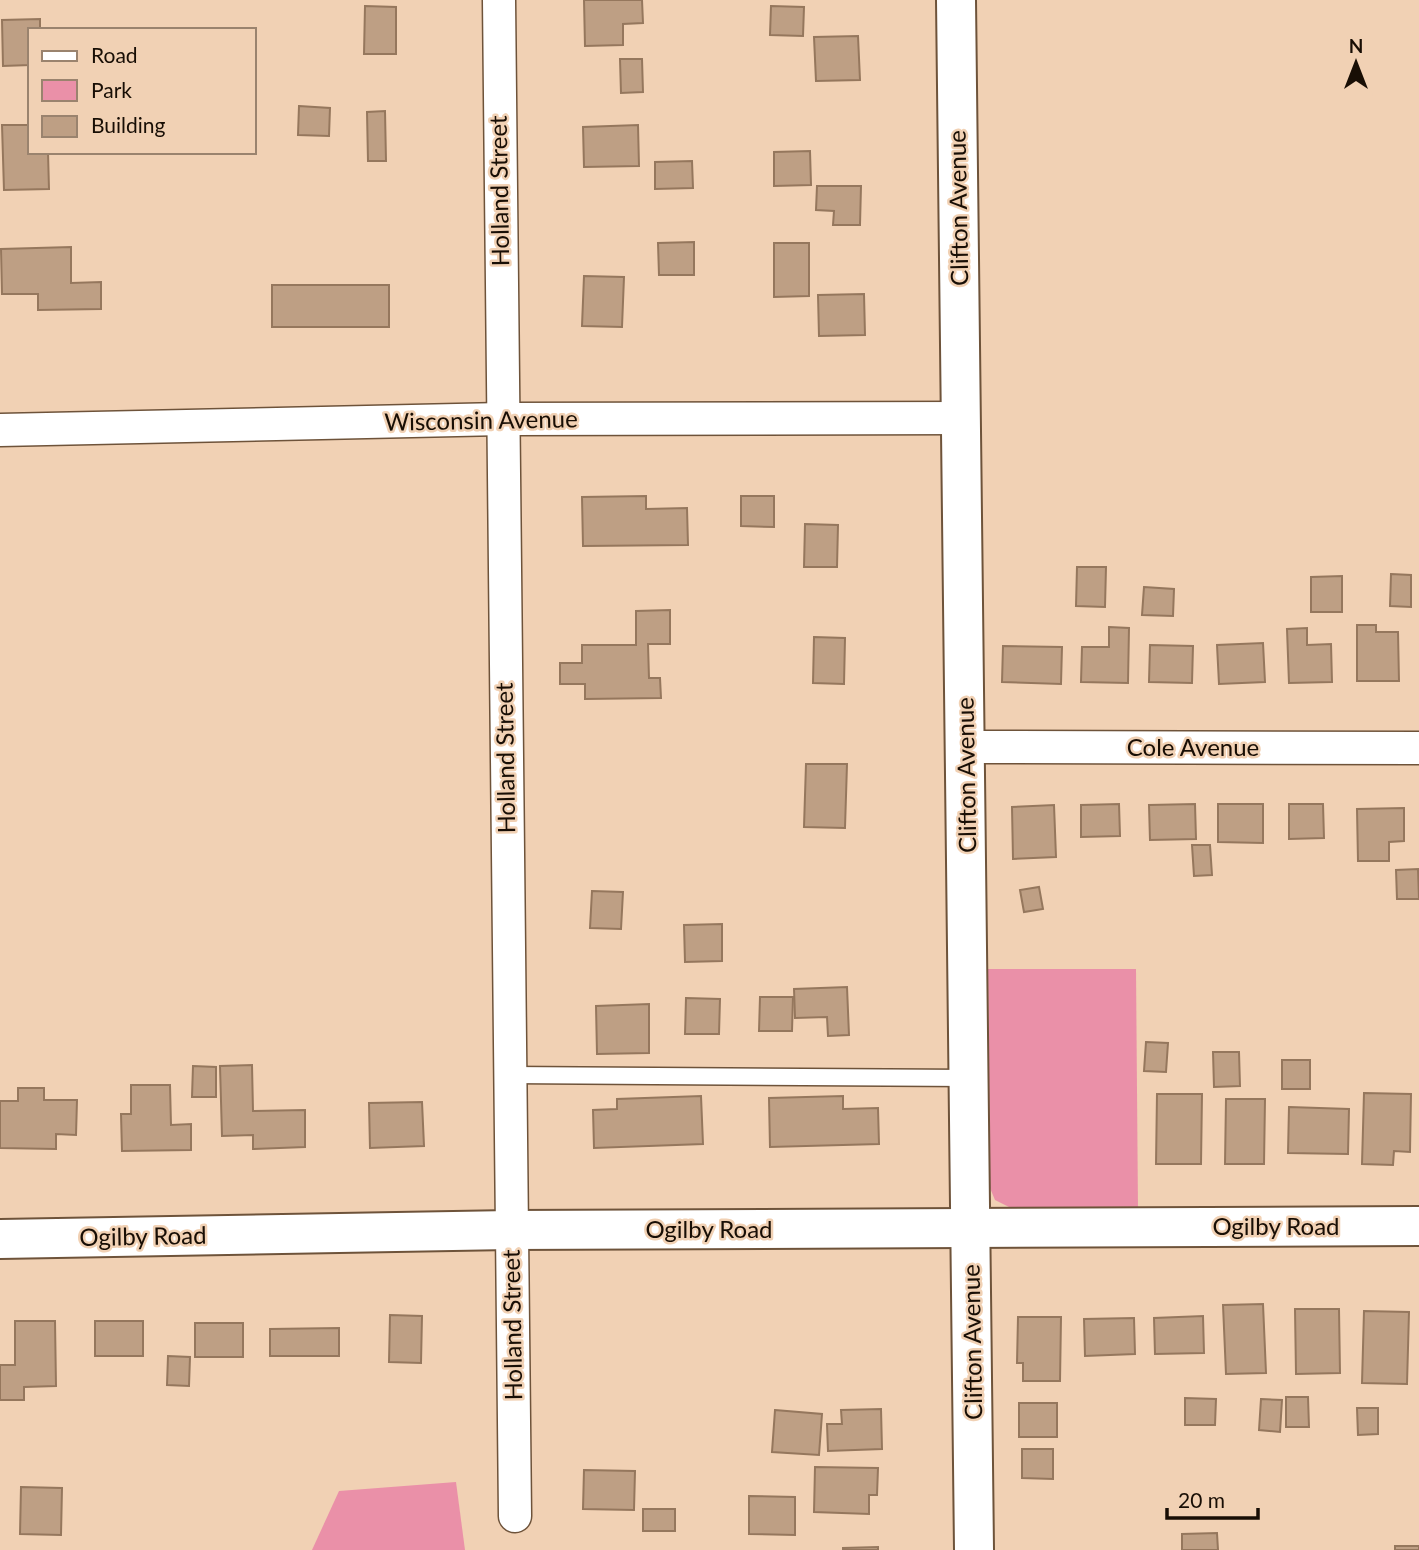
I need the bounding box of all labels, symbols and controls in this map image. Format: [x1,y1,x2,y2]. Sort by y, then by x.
legend [28,28,256,154]
north arrow [1321,28,1391,98]
text: N [1349,34,1363,57]
text: Road [91,42,138,67]
text: Park [91,77,132,102]
text: Building [91,112,166,137]
street label: Holland Street [483,115,514,267]
street label: Clifton Avenue [942,130,973,286]
street label: Wisconsin Avenue [384,403,578,436]
street label: Holland Street [489,682,520,834]
street label: Clifton Avenue [950,697,981,853]
street label: Cole Avenue [1127,732,1259,761]
street label: Ogilby Road [1212,1211,1340,1240]
street label: Ogilby Road [645,1214,773,1243]
street label: Ogilby Road [79,1220,207,1251]
street label: Holland Street [496,1249,527,1401]
street label: Clifton Avenue [956,1264,987,1420]
scale bar [1167,1476,1258,1520]
text: 20 m [1178,1487,1225,1512]

